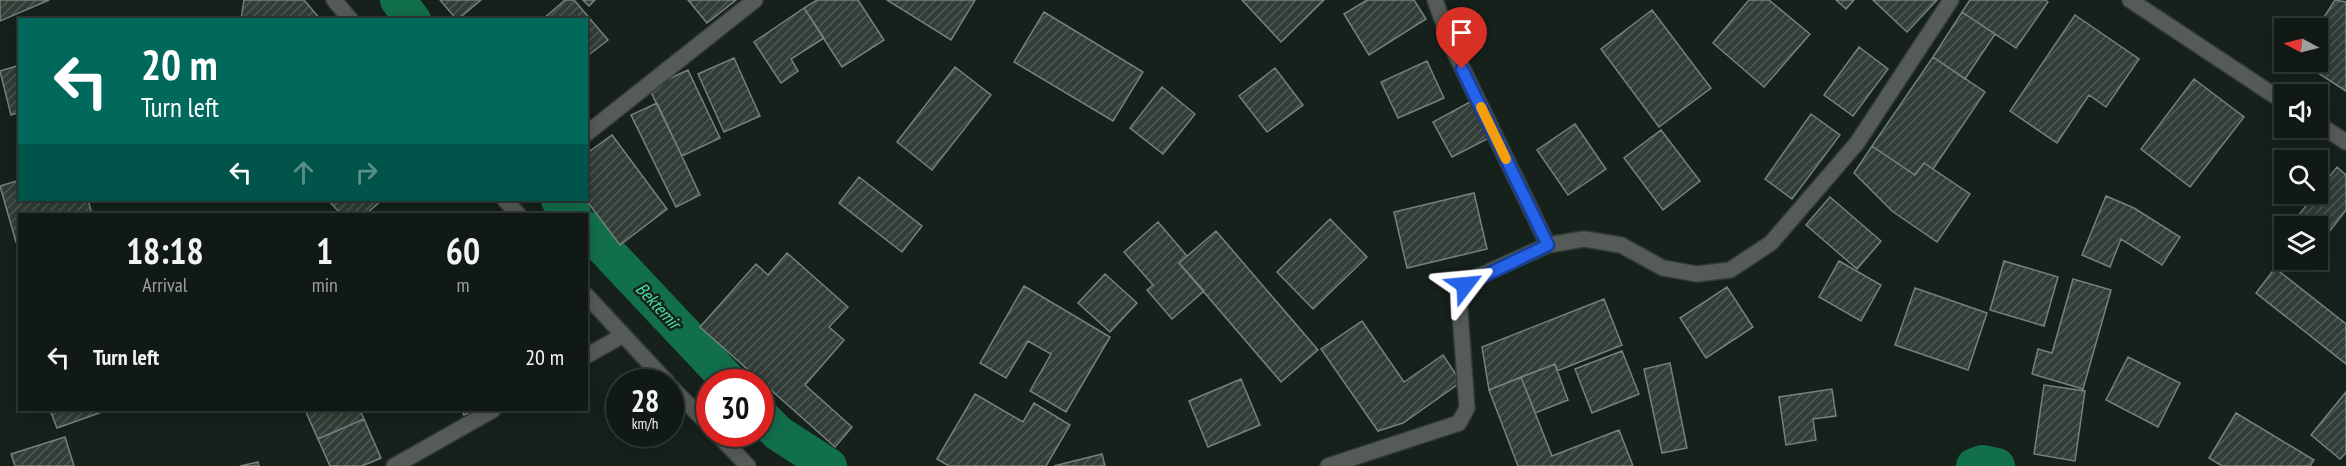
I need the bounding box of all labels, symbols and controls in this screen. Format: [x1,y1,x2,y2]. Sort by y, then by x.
pin [1436,7,1487,69]
icon: arrive [1445,16,1478,49]
north arrow [2274,18,2328,72]
map controls [2274,18,2328,270]
text: 20 m [141,37,218,92]
icon: left [42,42,120,120]
button: sound [2274,84,2328,138]
text: Turn left [141,90,219,124]
button: search [2274,150,2328,204]
icon: left [224,156,257,189]
icon: ahead [287,156,320,189]
icon: right [350,156,383,189]
button: layers [2274,216,2328,270]
text: 18:18 [126,227,204,274]
text: 1 [316,227,333,274]
text: 60 [446,227,480,274]
position arrow [1433,253,1497,317]
text: Arrival [142,272,187,298]
text: min [312,272,338,298]
text: m [456,272,469,298]
water label: Bektemir [631,277,688,336]
icon: left [42,341,75,374]
text: Turn left [93,343,159,371]
text: 20 m [525,343,564,371]
speed limit sign: 30 [696,369,774,447]
text: 28 [631,381,659,420]
text: km/h [632,414,658,433]

